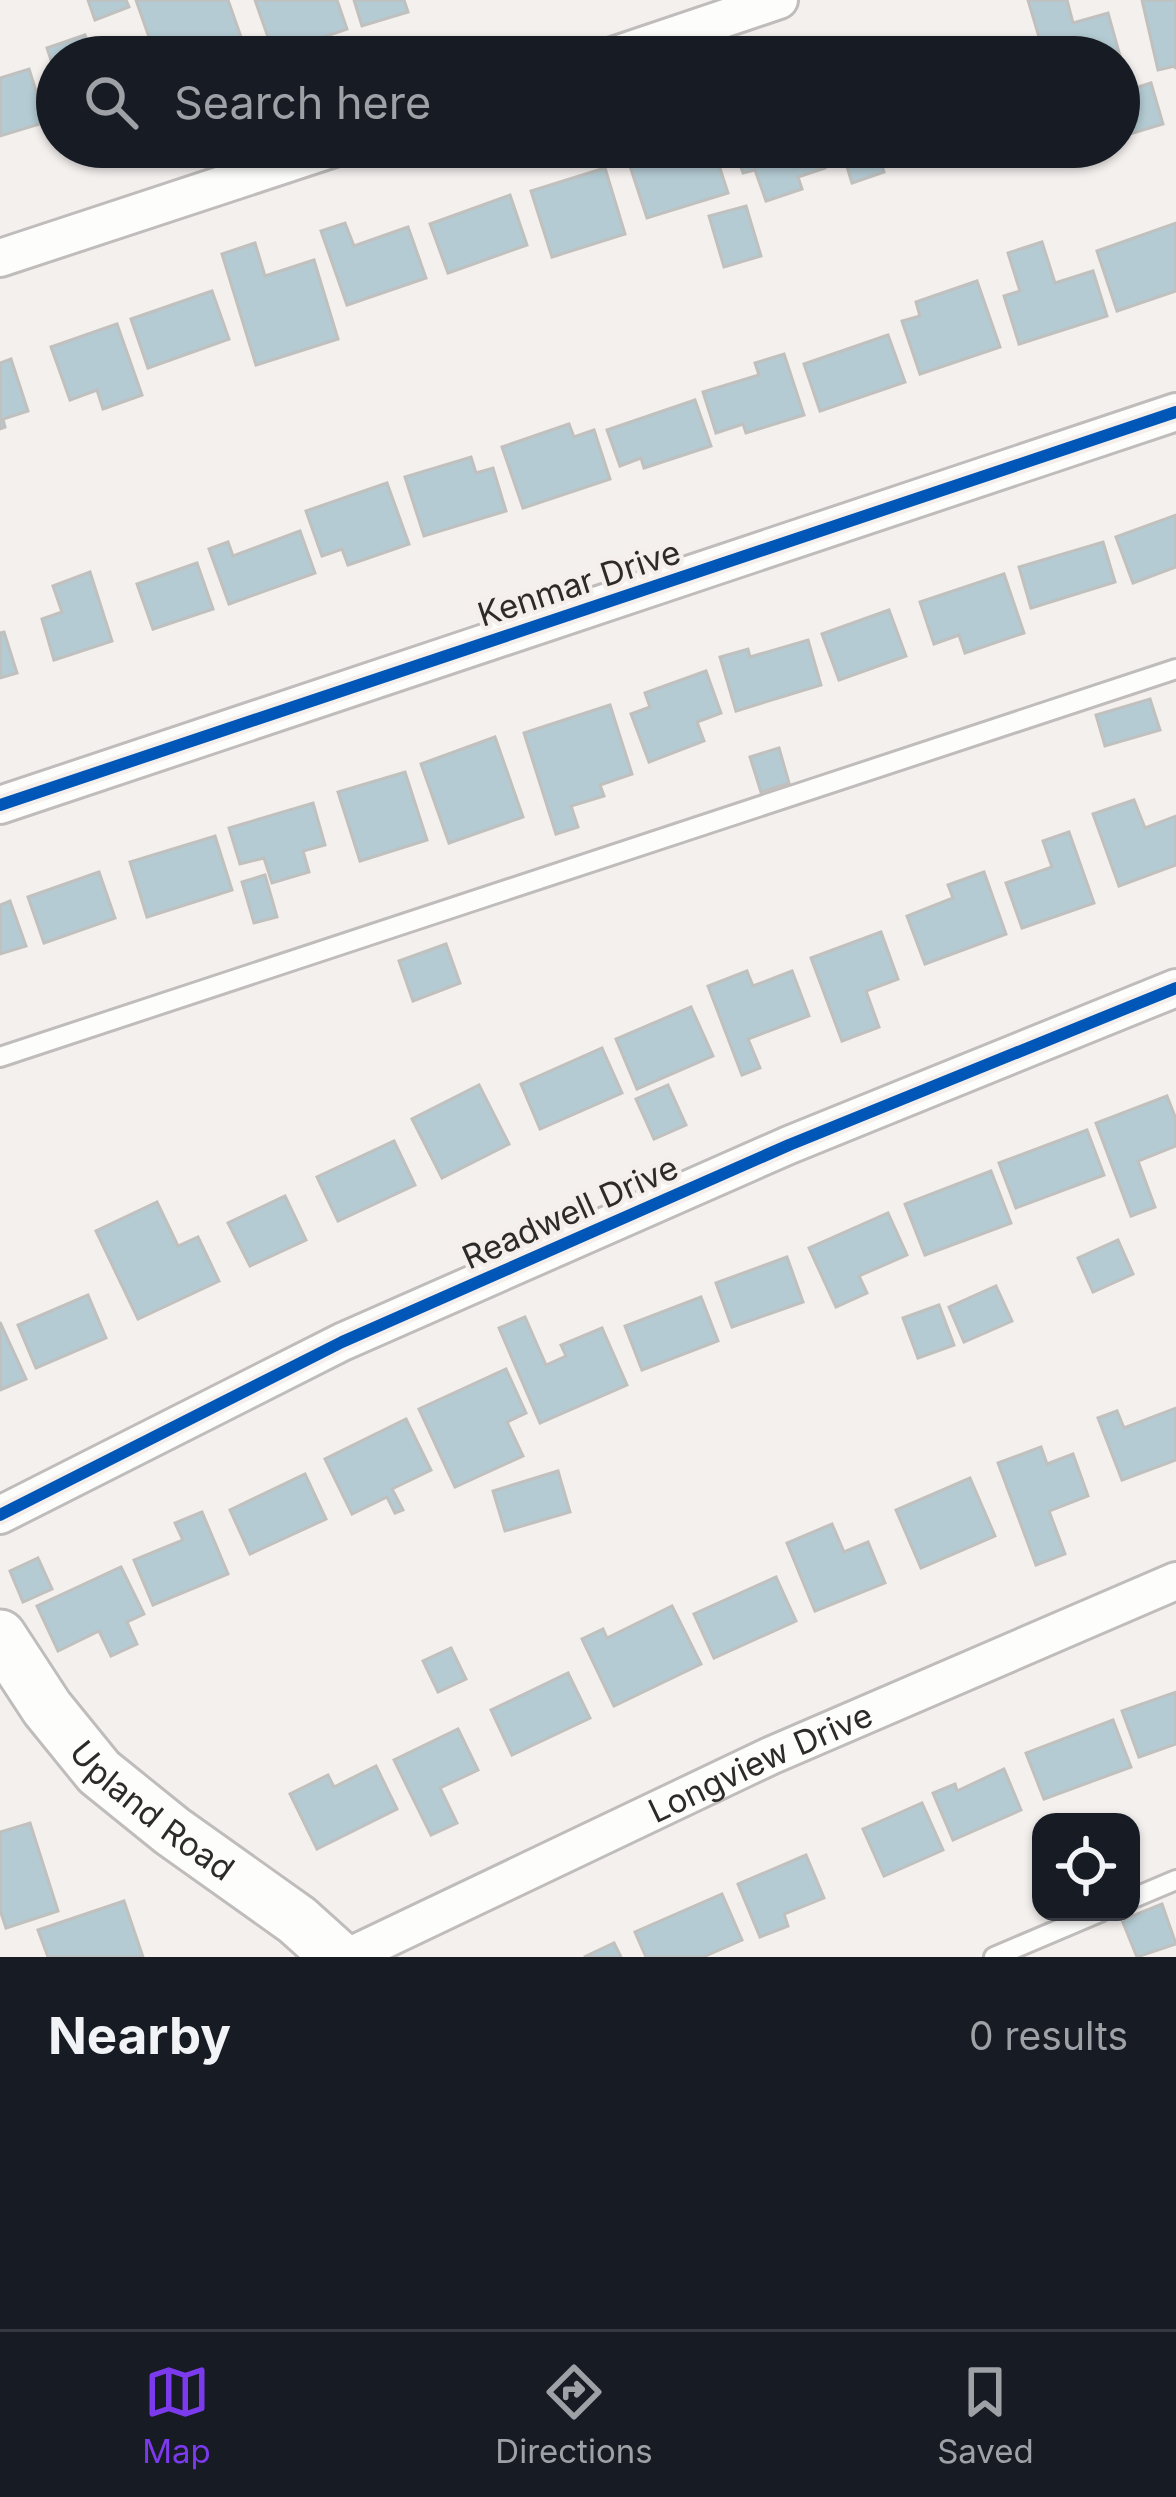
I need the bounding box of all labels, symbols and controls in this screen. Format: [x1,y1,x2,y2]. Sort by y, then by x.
search box [36,36,1140,168]
icon: search [78,69,144,135]
text: Search here [174,75,431,130]
street label: Kenmar Drive [473,531,685,635]
street label: Readwell Drive [456,1147,684,1277]
street label: Longview Drive [642,1694,878,1831]
street label: Upland Road [62,1733,242,1889]
map controls [1032,1813,1140,1921]
button: locate [1032,1813,1140,1921]
text: Nearby [48,2005,231,2066]
text: 0 results [969,2012,1128,2059]
tab: Map [142,2359,211,2471]
tab: Directions [495,2359,653,2471]
tab: Saved [937,2359,1034,2471]

